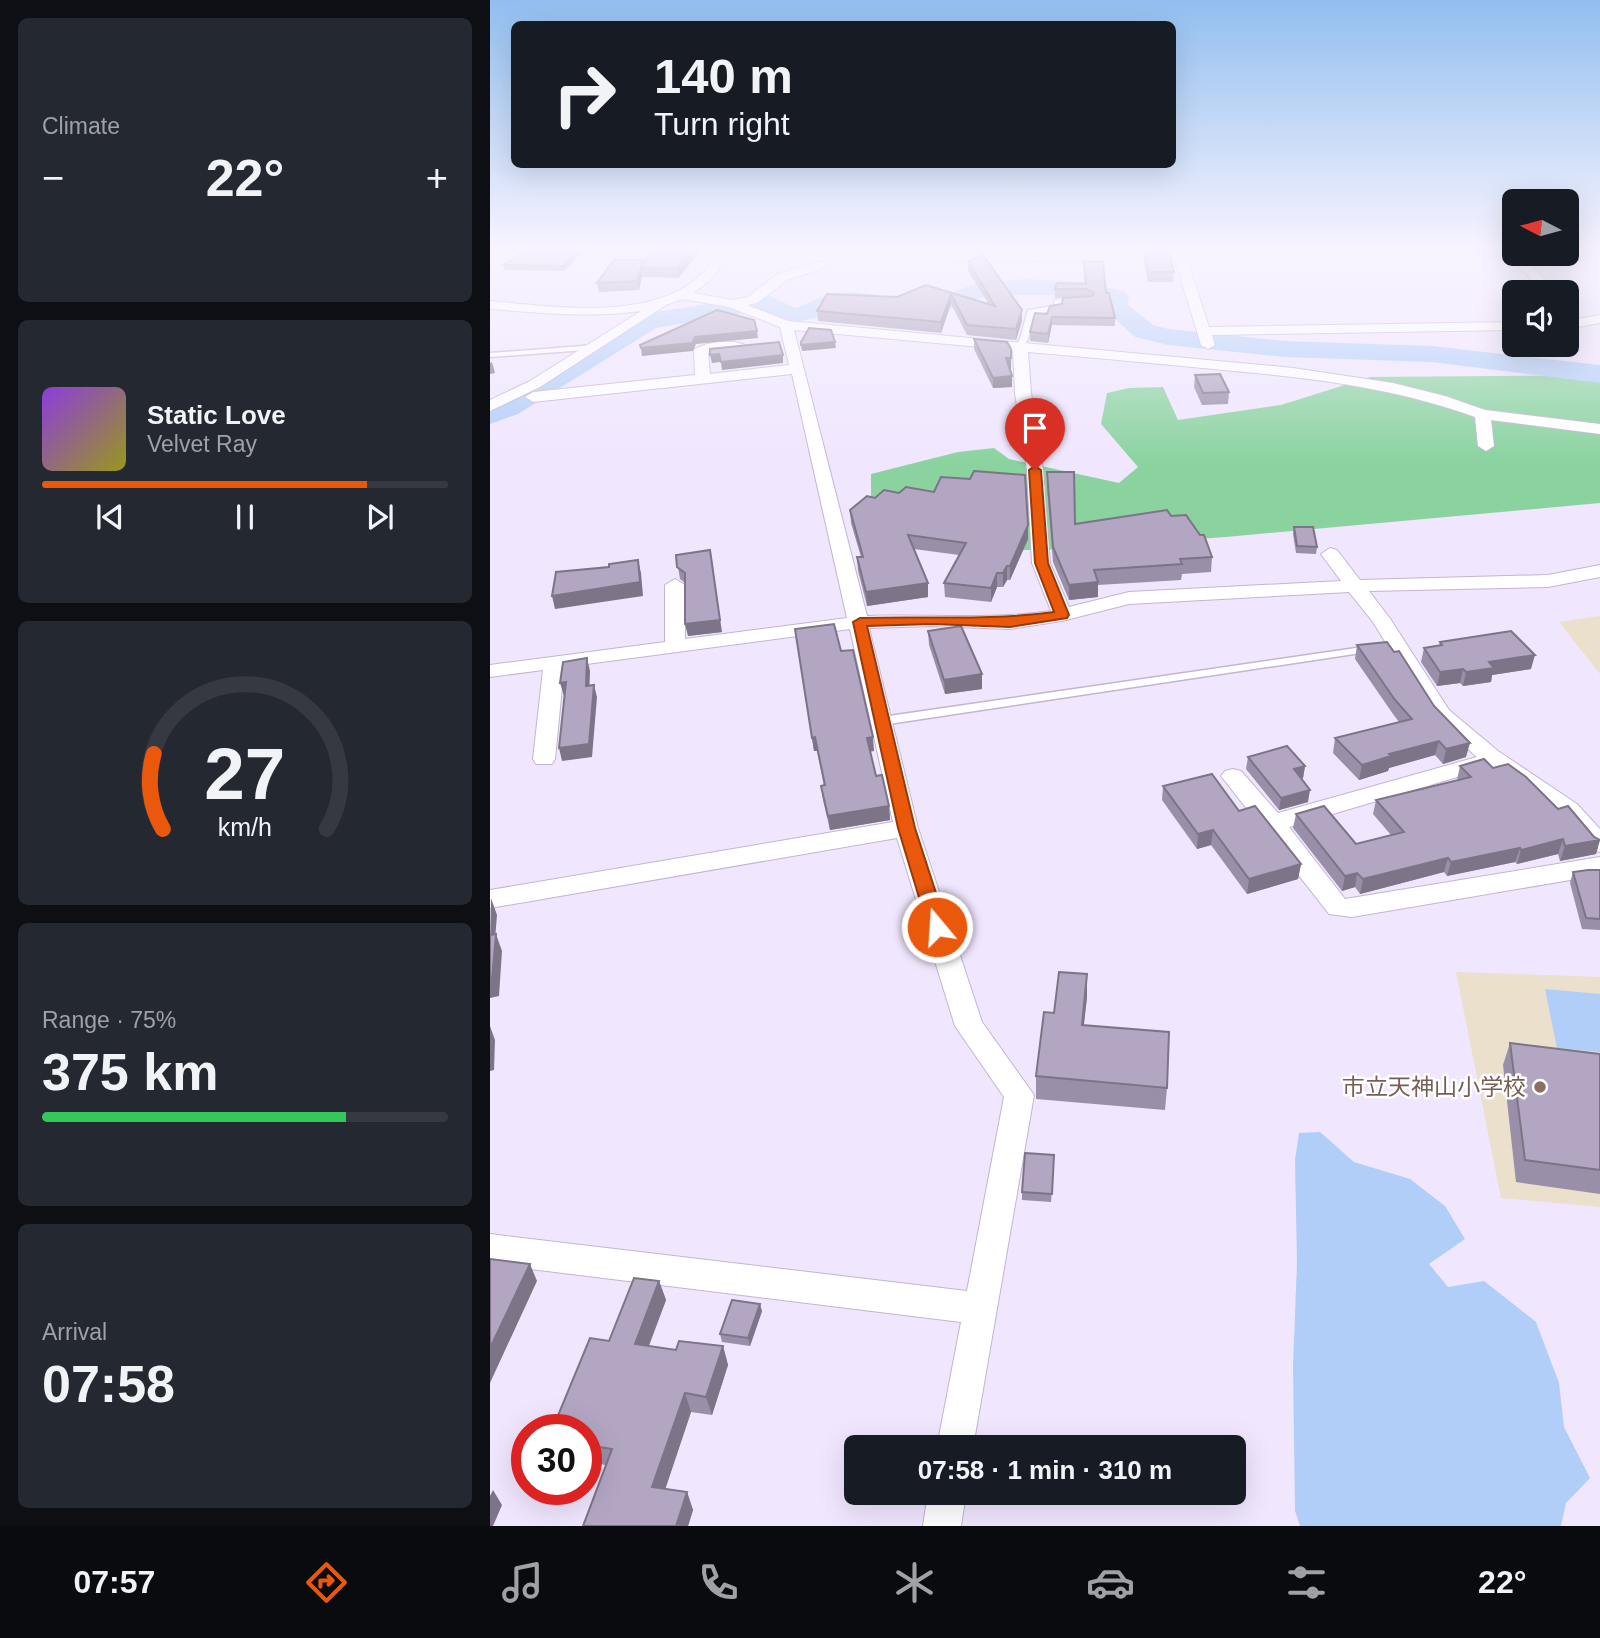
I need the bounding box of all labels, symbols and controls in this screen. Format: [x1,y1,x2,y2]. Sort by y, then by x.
icon: right [539,49,630,140]
text: 140 m [654,49,793,103]
text: Turn right [654,106,790,142]
text: Climate [42,113,120,139]
text: 22° [206,149,284,207]
text: − [42,157,64,199]
text: + [426,157,448,199]
north arrow [1502,189,1578,266]
map controls [1502,189,1579,357]
button: sound [1502,280,1579,357]
pin [1005,398,1065,470]
text: Static Love [147,400,286,430]
icon: arrive [1016,409,1054,447]
text: Velvet Ray [147,431,257,457]
icon: previous [91,498,129,536]
icon: pause [226,498,264,536]
icon: next [361,498,399,536]
text: 27 [205,733,285,814]
text: km/h [218,813,272,841]
position arrow [900,890,974,964]
text: Range · 75% [42,1007,176,1033]
text: 375 km [42,1043,218,1101]
place label: 市立天神山小学校 [1342,1074,1526,1100]
marker: 市立天神山小学校 [1532,1079,1548,1095]
text: Arrival [42,1319,107,1345]
text: 07:58 [42,1355,175,1413]
speed limit sign: 30 [511,1414,602,1505]
text: 07:58 · 1 min · 310 m [918,1455,1172,1485]
icon: directions [302,1558,351,1607]
icon: music [498,1558,547,1607]
icon: phone [694,1558,743,1607]
icon: climate [890,1558,939,1607]
icon: car [1086,1558,1135,1607]
icon: filters [1282,1558,1331,1607]
text: 07:57 [73,1564,155,1600]
text: 22° [1478,1564,1527,1600]

